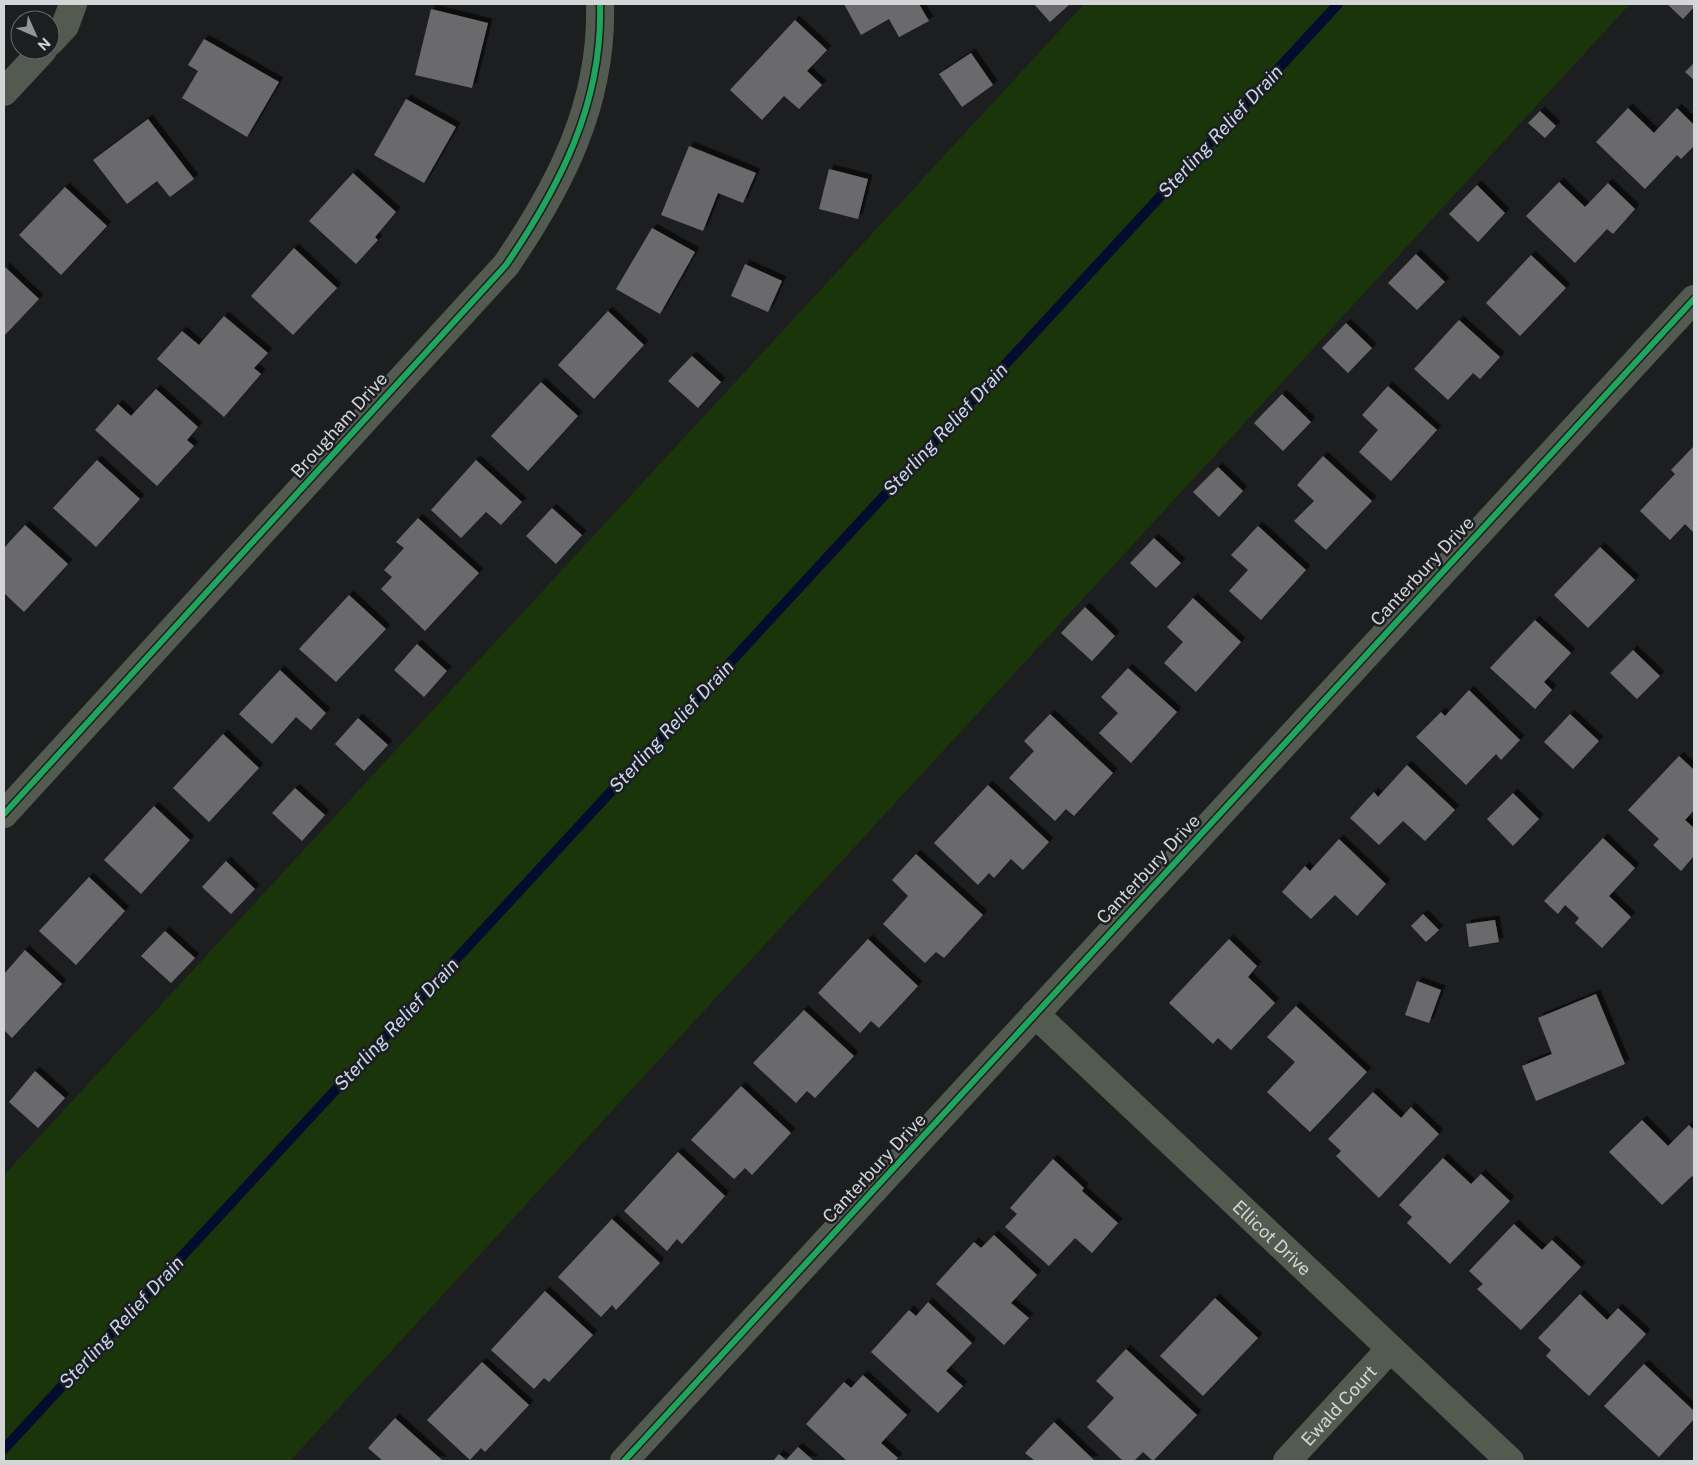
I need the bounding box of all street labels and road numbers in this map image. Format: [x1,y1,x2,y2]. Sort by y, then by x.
street label: Brougham Drive [286,368,392,482]
street label: Canterbury Drive [1366,512,1478,630]
street label: Canterbury Drive [1092,810,1204,928]
street label: Canterbury Drive [818,1109,930,1227]
street label: Ellicot Drive [1229,1196,1316,1279]
street label: Ewald Court [1296,1361,1381,1450]

